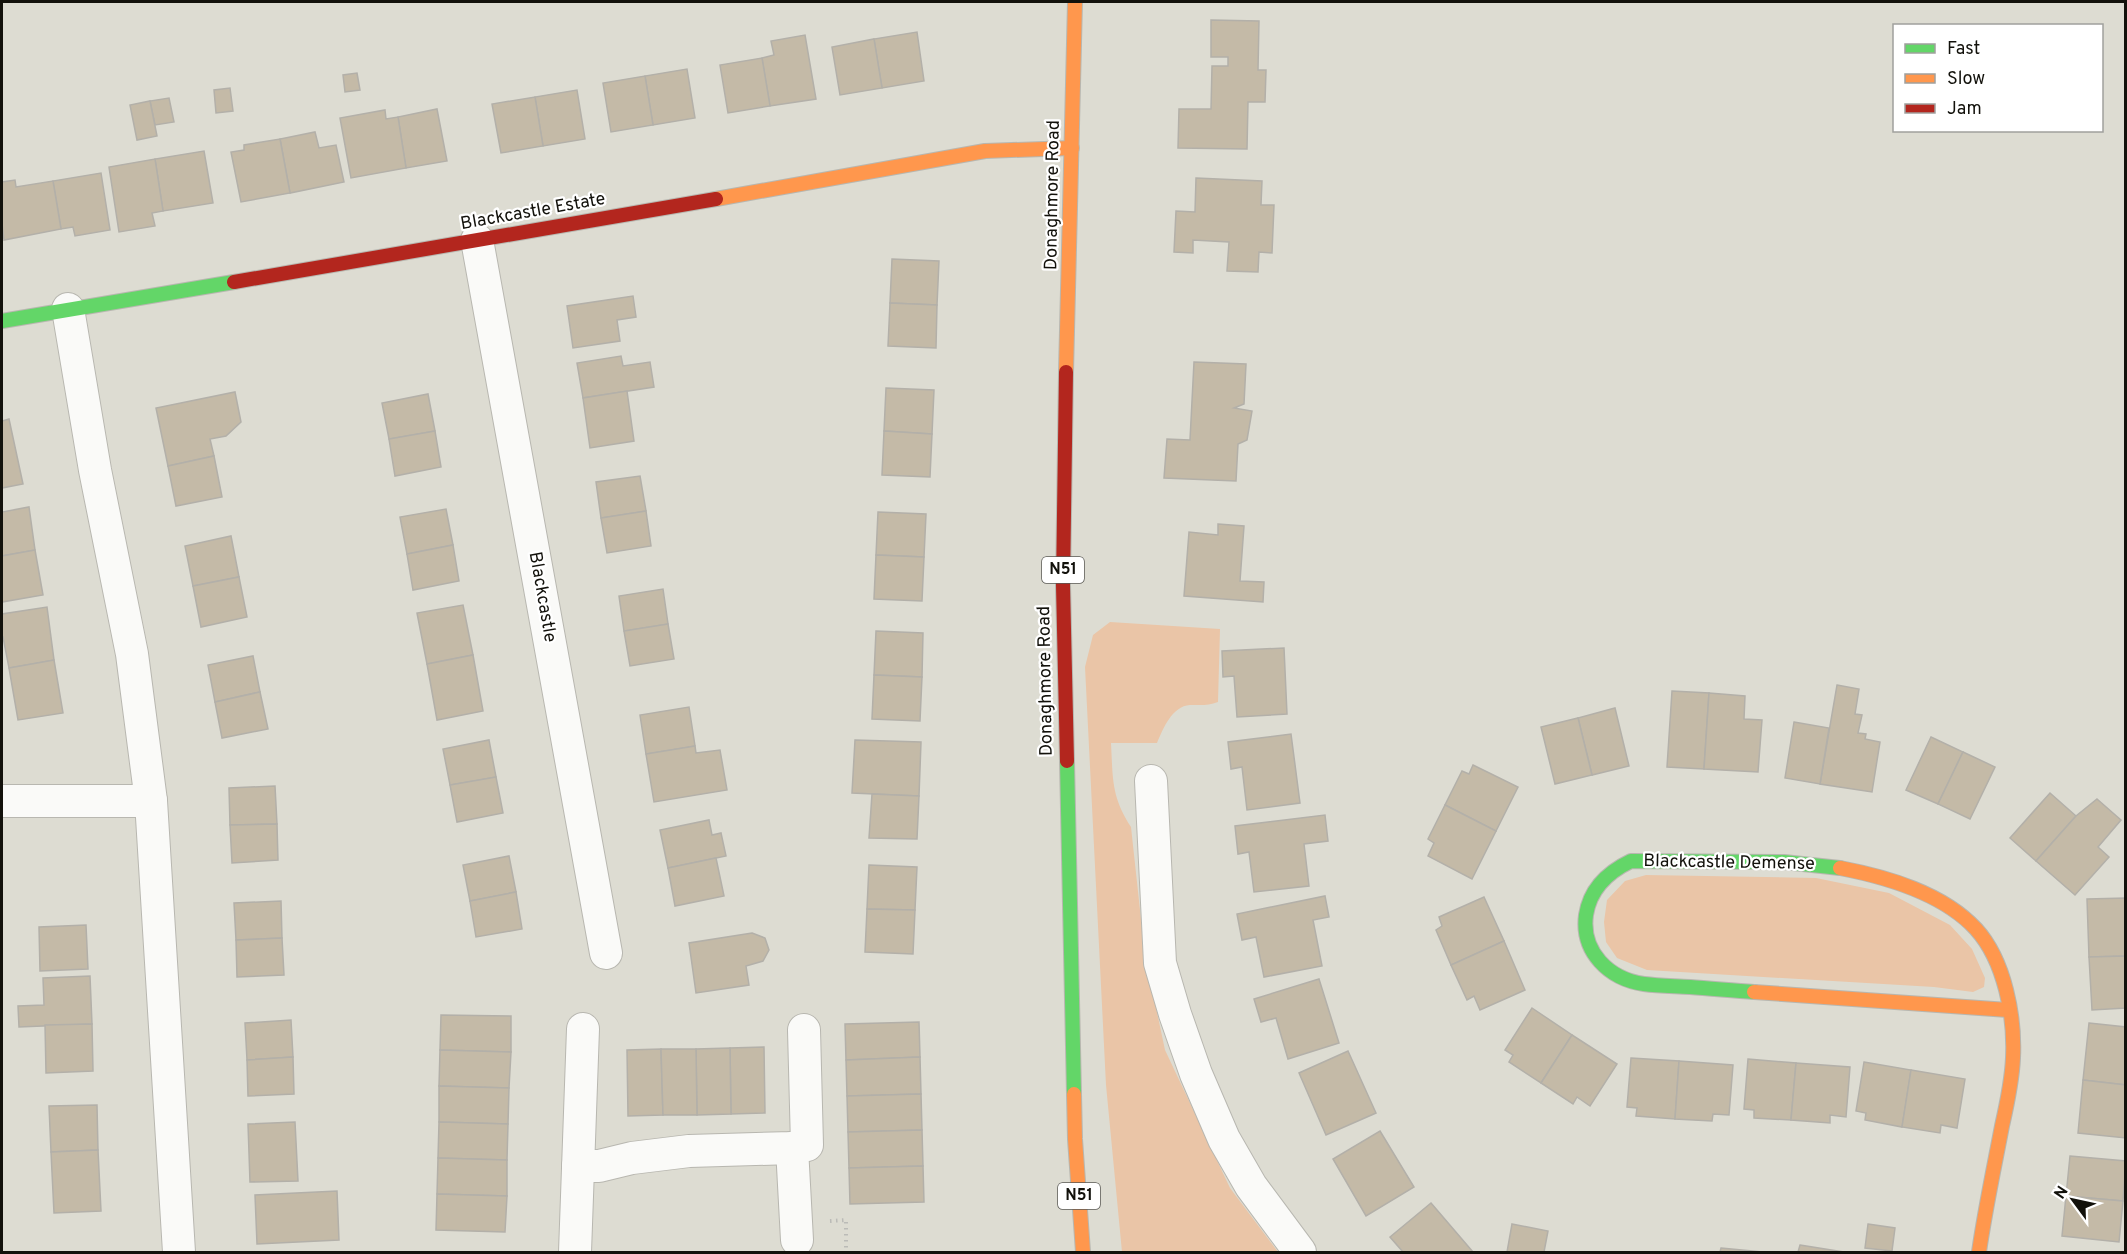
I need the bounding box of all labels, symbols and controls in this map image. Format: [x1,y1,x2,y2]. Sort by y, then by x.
legend [1893,24,2103,132]
text: Fast [1947,38,1980,61]
text: Slow [1947,68,1985,91]
text: Jam [1947,98,1982,121]
street label: Donaghmore Road [1040,120,1066,270]
street label: Blackcastle Estate [459,188,607,236]
street label: Blackcastle [523,550,561,644]
road number: N51 [1042,557,1084,583]
street label: Donaghmore Road [1033,606,1059,756]
street label: Blackcastle Demense [1643,850,1815,876]
north arrow [2043,1170,2103,1230]
road number: N51 [1058,1183,1100,1209]
text: N [2051,1183,2074,1203]

